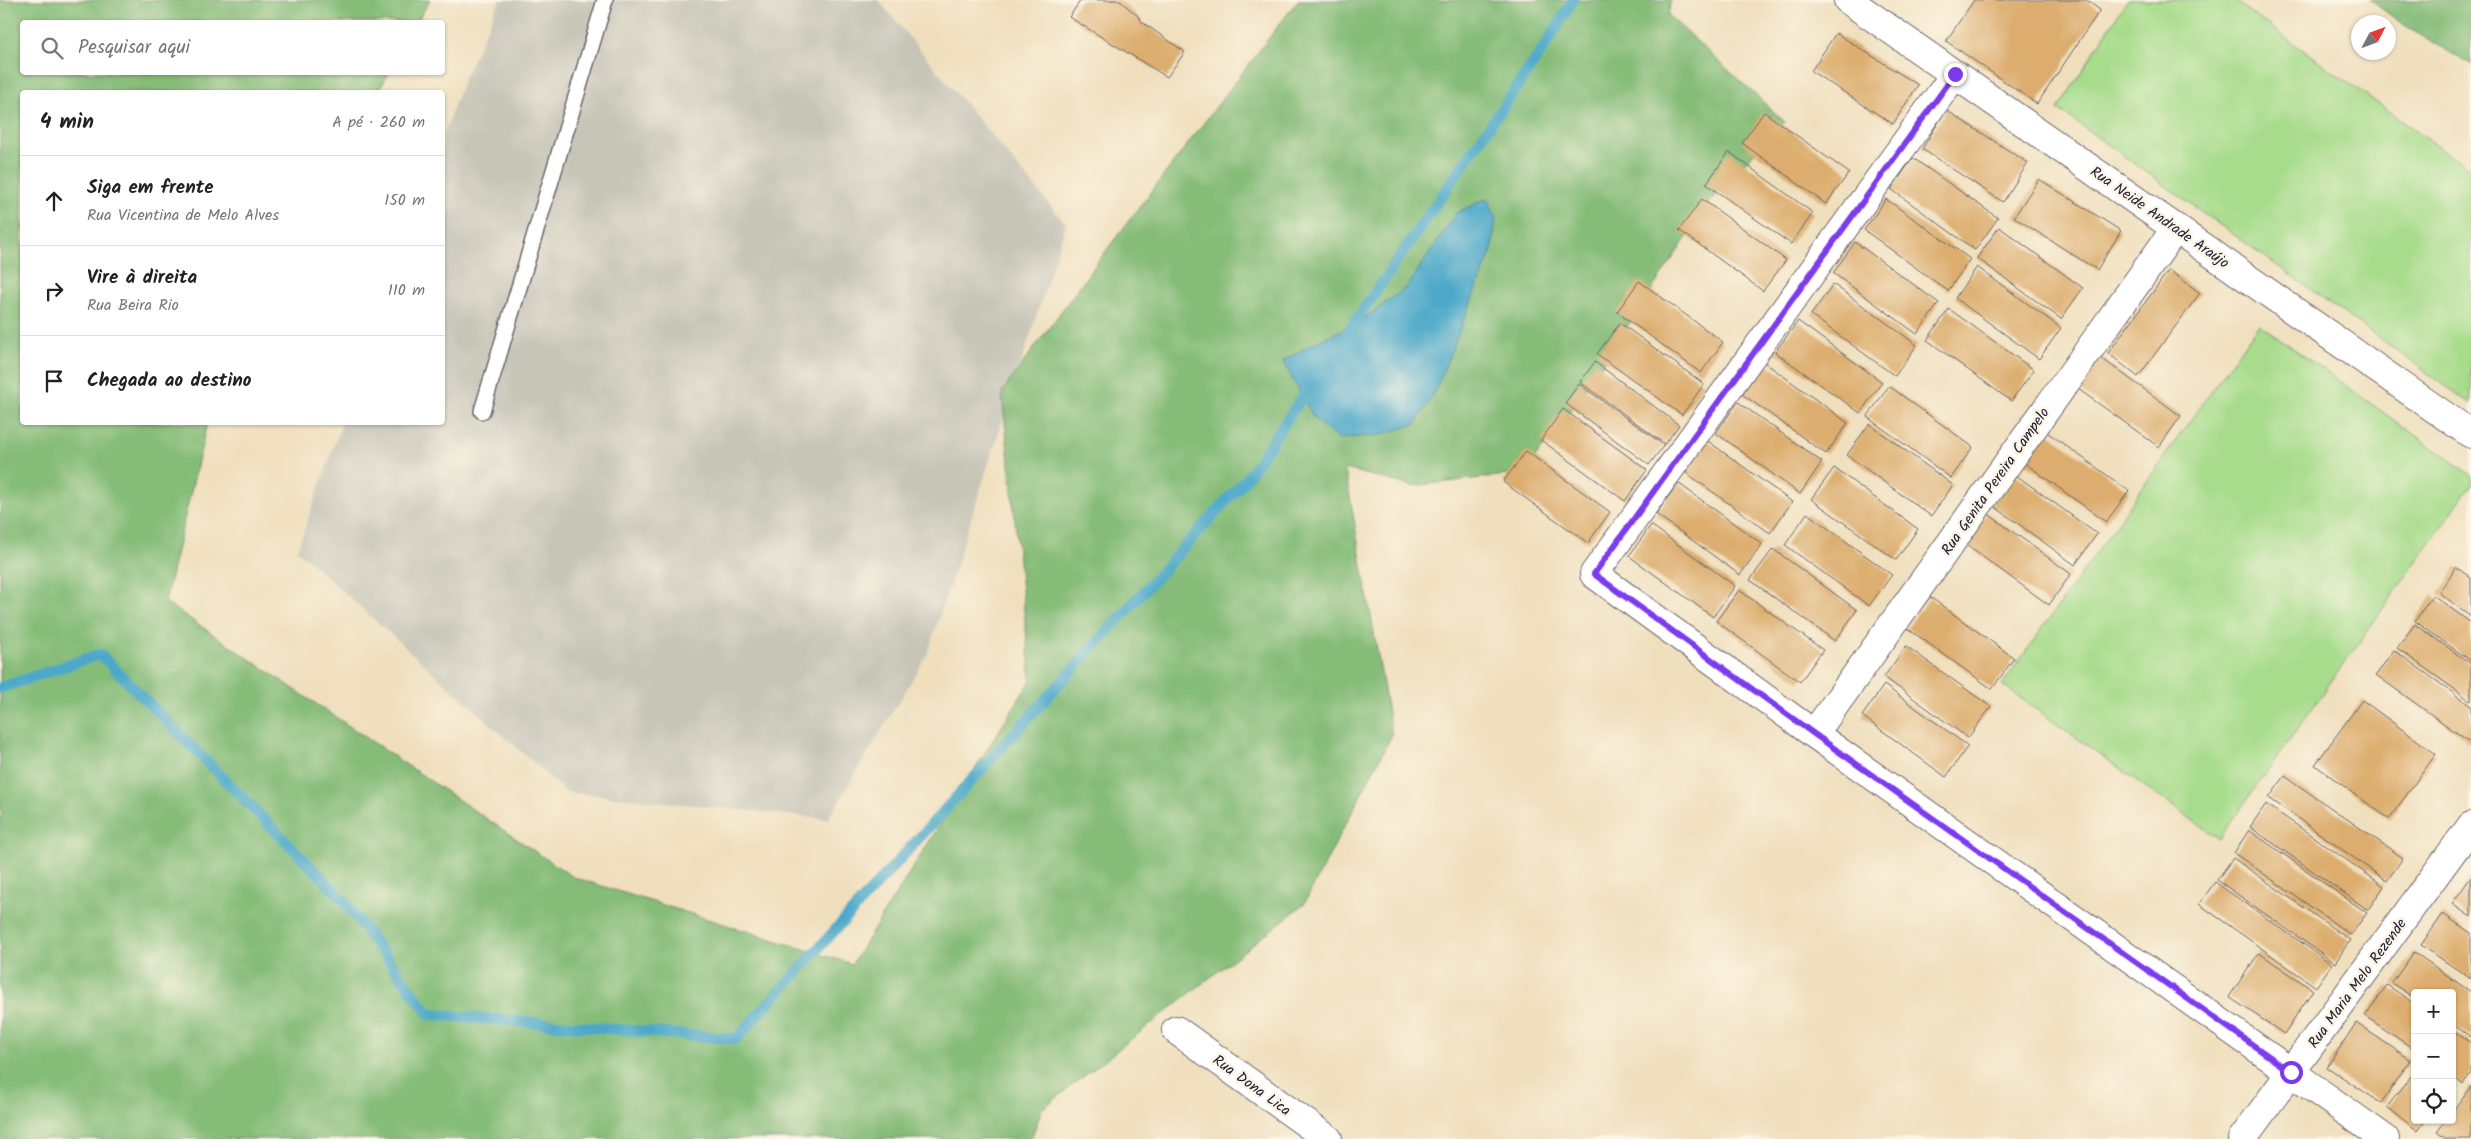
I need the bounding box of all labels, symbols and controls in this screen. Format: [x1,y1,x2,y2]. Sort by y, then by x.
north arrow [2351,15,2396,60]
search box [20,20,445,75]
text: Pesquisar aqui [78,33,190,63]
icon: search [38,34,66,62]
route end [1944,63,1967,86]
text: 4 min [40,106,94,139]
text: A pé · 260 m [332,110,425,135]
street label: Rua Neide Andrade Araújo [2085,161,2234,275]
text: Siga em frente [87,173,214,203]
icon: ahead [40,187,68,215]
text: 150 m [384,188,425,213]
text: Rua Vicentina de Melo Alves [87,203,279,228]
text: Vire à direita [87,263,197,293]
icon: right [40,277,68,305]
text: 110 m [388,278,425,303]
text: Rua Beira Rio [87,293,179,318]
text: Chegada ao destino [87,366,252,396]
icon: arrive [40,367,68,395]
street label: Rua Genita Pereira Campelo [1936,402,2056,561]
street label: Rua Maria Melo Rezende [2302,913,2413,1054]
map controls [2411,989,2456,1124]
button: + [2411,989,2456,1034]
button: − [2411,1034,2456,1079]
street label: Rua Dona Lica [1207,1049,1296,1123]
route start [2280,1061,2303,1084]
button: locate [2411,1079,2456,1124]

